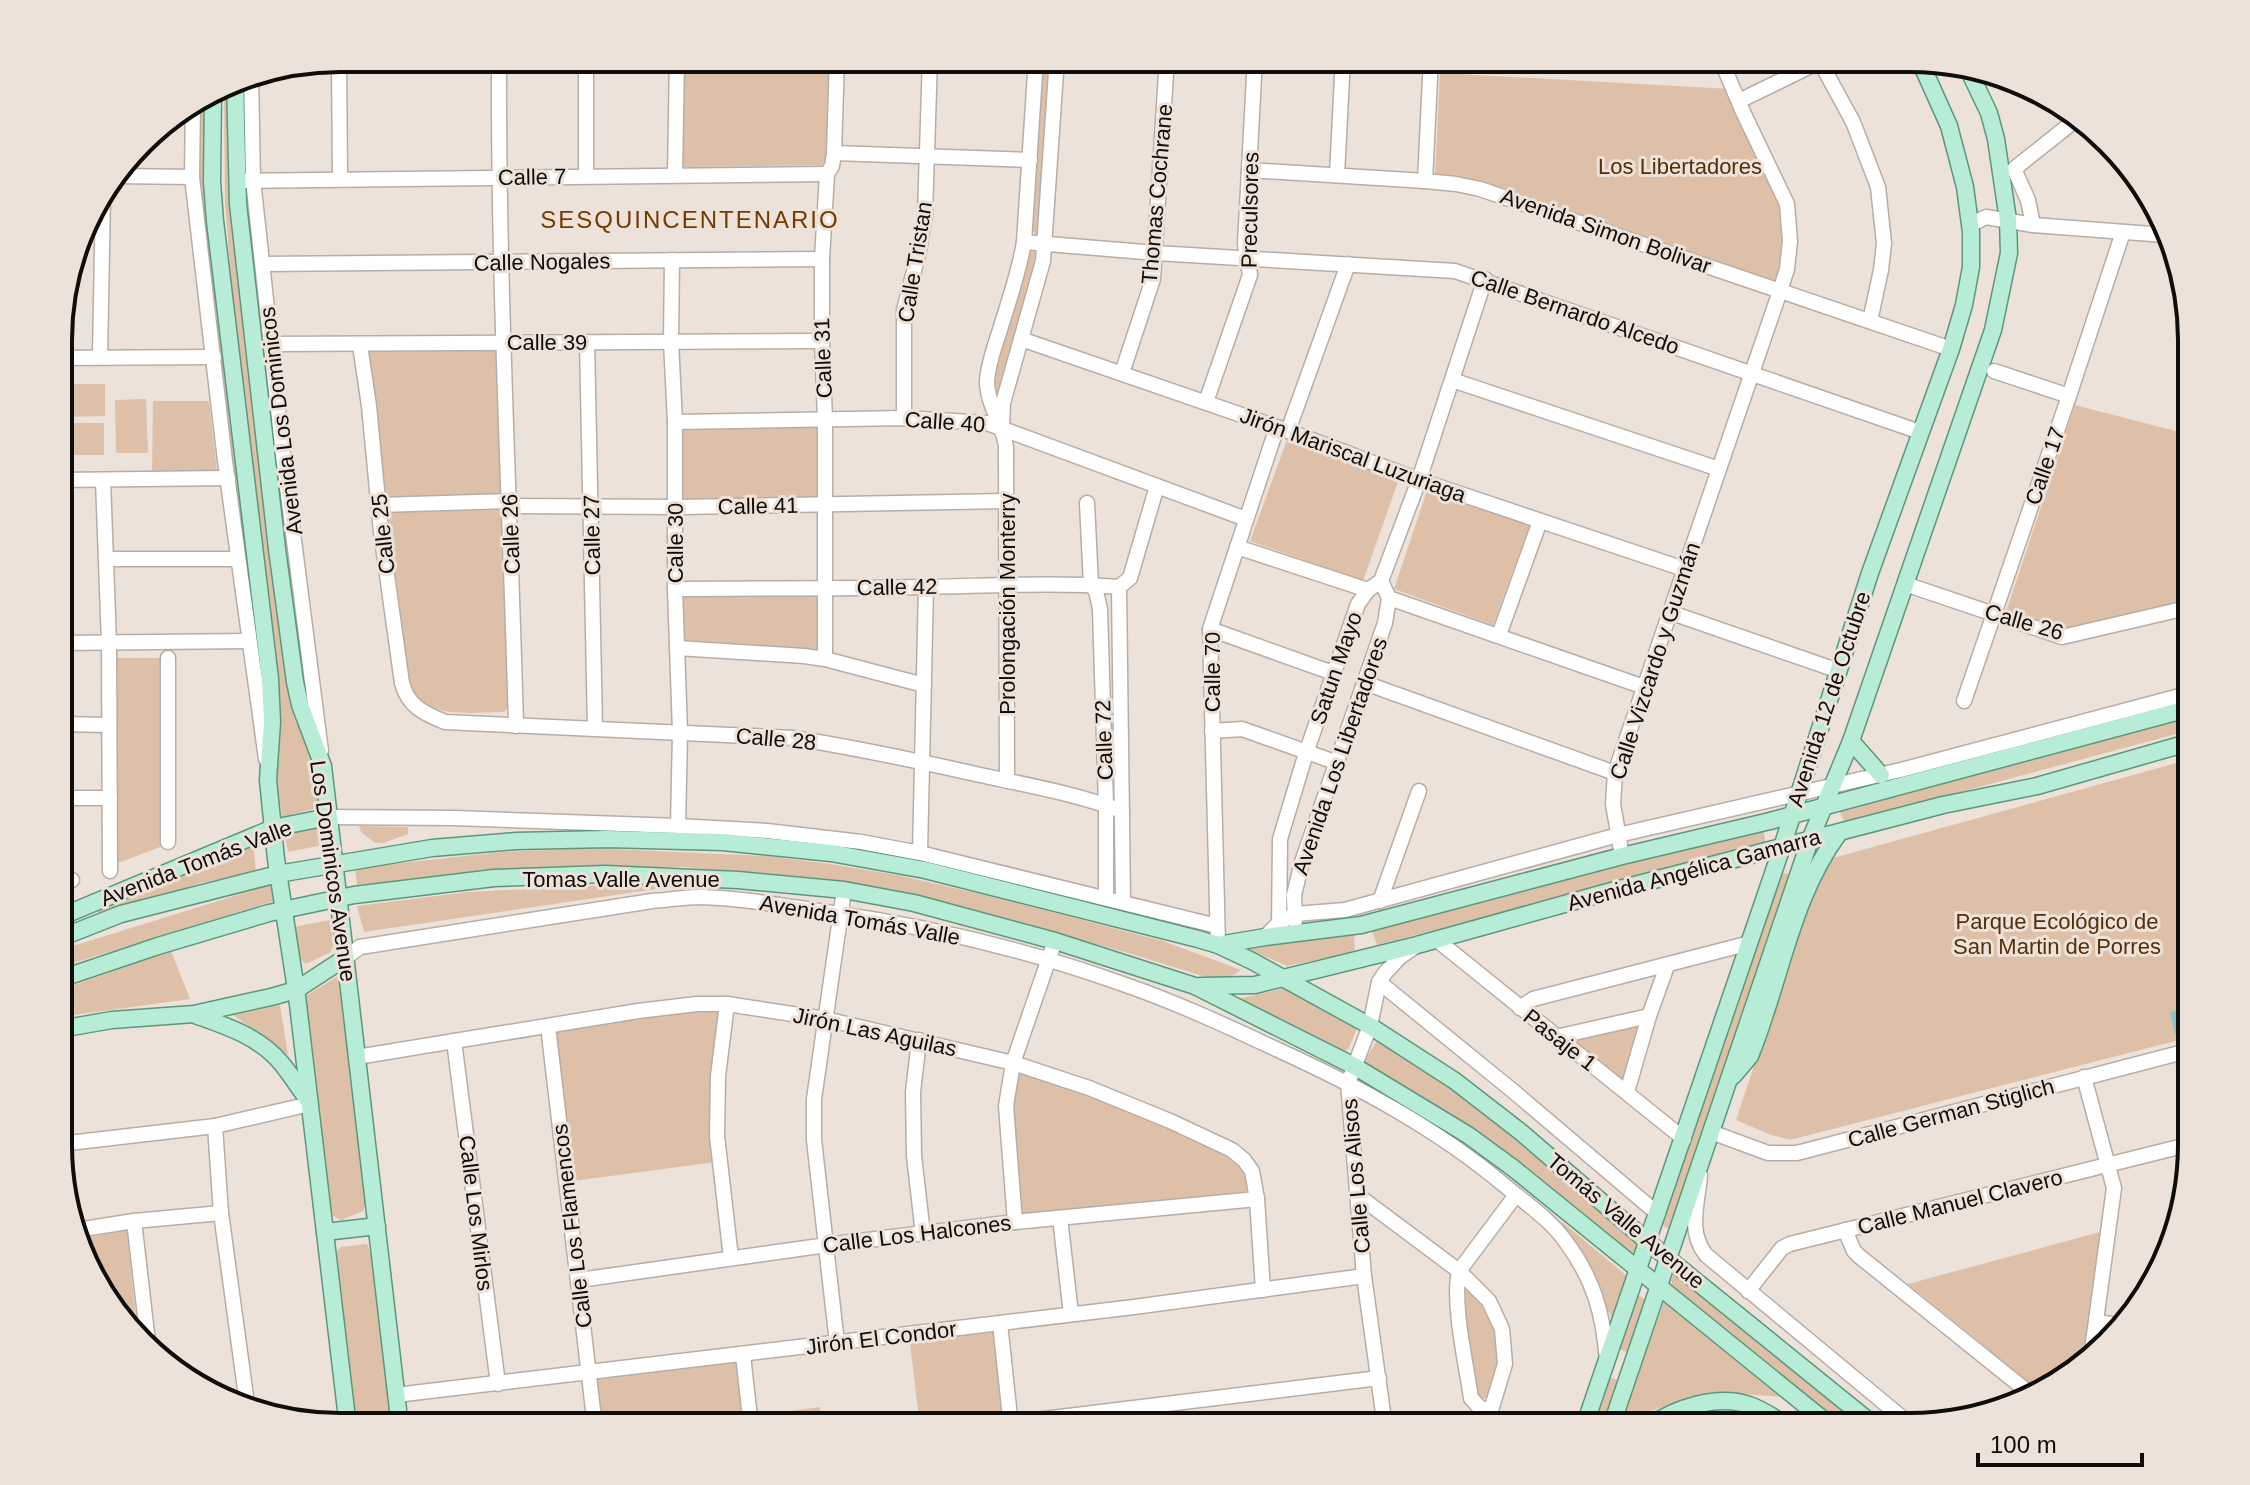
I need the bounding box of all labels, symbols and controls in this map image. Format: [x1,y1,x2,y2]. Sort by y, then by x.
street label: Thomas Cochrane [1137,103,1177,285]
street label: Preculsores [1236,152,1264,268]
park label: Los Libertadores [1598,154,1762,179]
street label: Calle 7 [498,164,566,190]
street label: Avenida Simon Bolivar [1497,183,1715,279]
street label: Calle Tristan [893,200,937,324]
district label: SESQUINCENTENARIO [540,206,840,233]
street label: Calle Nogales [473,248,611,276]
street label: Calle Bernardo Alcedo [1467,265,1683,359]
street label: Avenida Los Dominicos [255,306,307,536]
street label: Calle 31 [809,317,837,399]
street label: Calle 39 [507,330,587,355]
street label: Jirón Mariscal Luzuriaga [1237,402,1470,508]
street label: Calle 40 [904,407,986,437]
street label: Calle 17 [2020,424,2070,508]
street label: Calle 25 [366,493,400,575]
street label: Calle 26 [497,493,525,575]
street label: Calle 41 [717,493,799,519]
street label: Prolongación Monterry [995,493,1020,715]
street label: Calle 27 [579,494,605,576]
street label: Calle 30 [663,503,688,583]
street label: Calle Vizcardo y Guzmán [1605,539,1705,783]
street label: Calle 42 [856,574,938,600]
street label: Avenida 12 de Octubre [1782,588,1876,810]
street label: Calle 26 [1982,599,2066,645]
street label: Satun Mayo [1305,608,1367,728]
street label: Calle 70 [1200,632,1225,712]
street label: Avenida Los Libertadores [1288,634,1392,878]
street label: Calle 72 [1090,699,1118,781]
street label: Calle 28 [735,723,817,755]
street label: Los Dominicos Avenue [305,759,361,983]
street label: Avenida Tomás Valle [97,815,295,911]
street label: Avenida Angélica Gamarra [1565,824,1824,916]
street label: Tomas Valle Avenue [522,867,720,892]
street label: Avenida Tomás Valle [758,890,962,950]
park label: Parque Ecológico de San Martin de Porres [1953,909,2161,959]
street label: Jirón Las Aguilas [791,1002,959,1062]
street label: Pasaje 1 [1519,1004,1601,1076]
street label: Calle German Stiglich [1845,1073,2057,1153]
street label: Calle Los Alisos [1337,1098,1375,1254]
street label: Calle Los Flamencos [547,1123,597,1329]
street label: Calle Los Mirlos [454,1134,498,1292]
street label: Tomás Valle Avenue [1542,1148,1710,1294]
street label: Calle Manuel Clavero [1855,1164,2065,1240]
street label: Calle Los Halcones [821,1210,1013,1258]
street label: Jirón El Condor [804,1316,958,1360]
scale bar [1978,1417,2142,1467]
text: 100 m [1990,1431,2057,1458]

